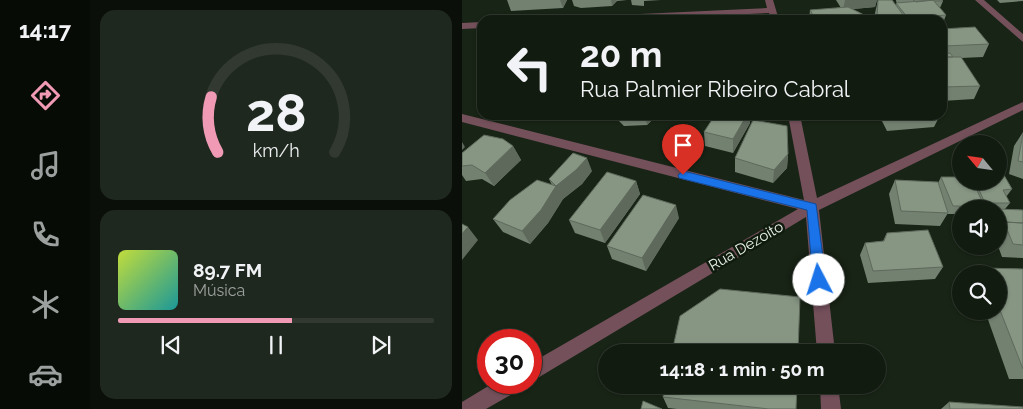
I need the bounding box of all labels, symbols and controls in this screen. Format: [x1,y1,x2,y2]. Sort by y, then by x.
text: 14:17 [19,17,71,43]
text: 20 m [580,34,662,75]
icon: left [497,35,562,100]
text: Rua Palmier Ribeiro Cabral [580,76,850,102]
icon: directions [28,78,63,113]
text: 28 [246,82,306,143]
pin [662,124,704,175]
icon: arrive [669,131,697,159]
north arrow [952,135,1007,190]
map controls [952,135,1007,320]
text: km/h [252,140,300,161]
icon: music [28,148,63,183]
button: sound [952,200,1007,255]
icon: phone [28,217,63,252]
street label: Rua Dezoito [705,217,787,275]
position arrow [792,253,844,305]
text: 89.7 FM [193,259,262,281]
button: search [952,265,1007,320]
text: Música [193,281,245,300]
icon: climate [28,287,63,322]
speed limit sign: 30 [477,329,542,394]
icon: previous [157,331,185,359]
icon: pause [262,331,290,359]
icon: next [367,331,395,359]
icon: car [28,357,63,392]
text: 14:18 · 1 min · 50 m [660,358,824,380]

